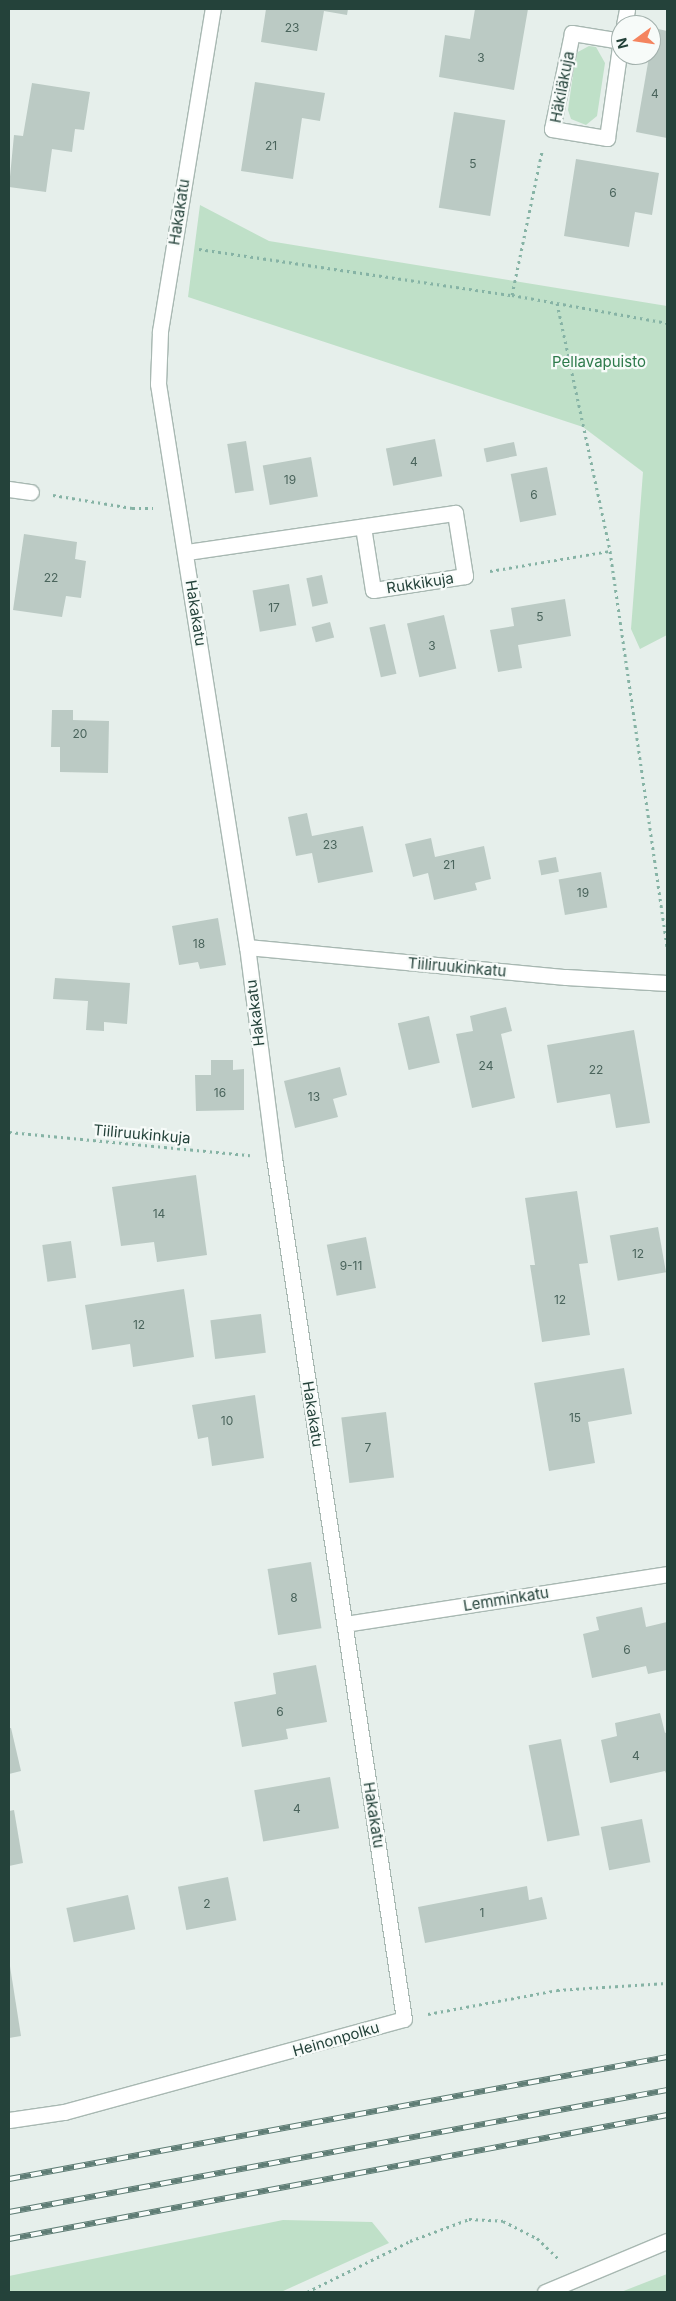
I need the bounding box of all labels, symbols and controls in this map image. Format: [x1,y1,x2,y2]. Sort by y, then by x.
north arrow [611,15,661,65]
house number: 23 [285,21,299,35]
text: N [612,36,631,51]
street label: Häkiläkuja [546,50,578,124]
house number: 3 [477,51,485,65]
house number: 4 [651,87,659,101]
house number: 21 [265,139,277,153]
house number: 5 [469,157,477,171]
street label: Hakakatu [165,178,193,246]
house number: 6 [609,186,617,200]
park label: Pellavapuisto [552,353,646,371]
house number: 4 [410,455,418,469]
house number: 19 [284,473,296,487]
house number: 6 [530,488,538,502]
street label: Rukkikuja [385,569,455,597]
house number: 22 [44,571,58,585]
street label: Hakakatu [182,579,210,647]
house number: 17 [268,601,280,615]
house number: 5 [536,610,544,624]
house number: 3 [428,639,436,653]
house number: 20 [73,727,87,741]
house number: 23 [323,838,337,852]
house number: 21 [443,858,455,872]
house number: 19 [577,886,589,900]
house number: 18 [193,937,205,951]
street label: Tiiliruukinkatu [407,954,507,980]
street label: Hakakatu [242,979,268,1047]
house number: 24 [479,1059,493,1073]
house number: 22 [589,1063,603,1077]
house number: 16 [214,1086,226,1100]
house number: 13 [308,1090,320,1104]
street label: Tiiliruukinkuja [93,1121,191,1147]
house number: 14 [153,1207,165,1221]
house number: 12 [632,1247,644,1261]
house number: 9-11 [340,1259,362,1273]
house number: 12 [554,1293,566,1307]
house number: 12 [133,1318,145,1332]
street label: Hakakatu [299,1380,327,1448]
house number: 15 [569,1411,581,1425]
house number: 10 [221,1414,233,1428]
house number: 7 [365,1441,371,1455]
street label: Lemminkatu [462,1583,550,1615]
house number: 8 [290,1591,298,1605]
house number: 6 [623,1643,631,1657]
house number: 6 [276,1705,284,1719]
house number: 4 [632,1749,640,1763]
street label: Hakakatu [360,1781,388,1849]
house number: 4 [293,1802,301,1816]
house number: 2 [203,1897,211,1911]
house number: 1 [480,1906,484,1920]
street label: Heinonpolku [291,2018,381,2060]

